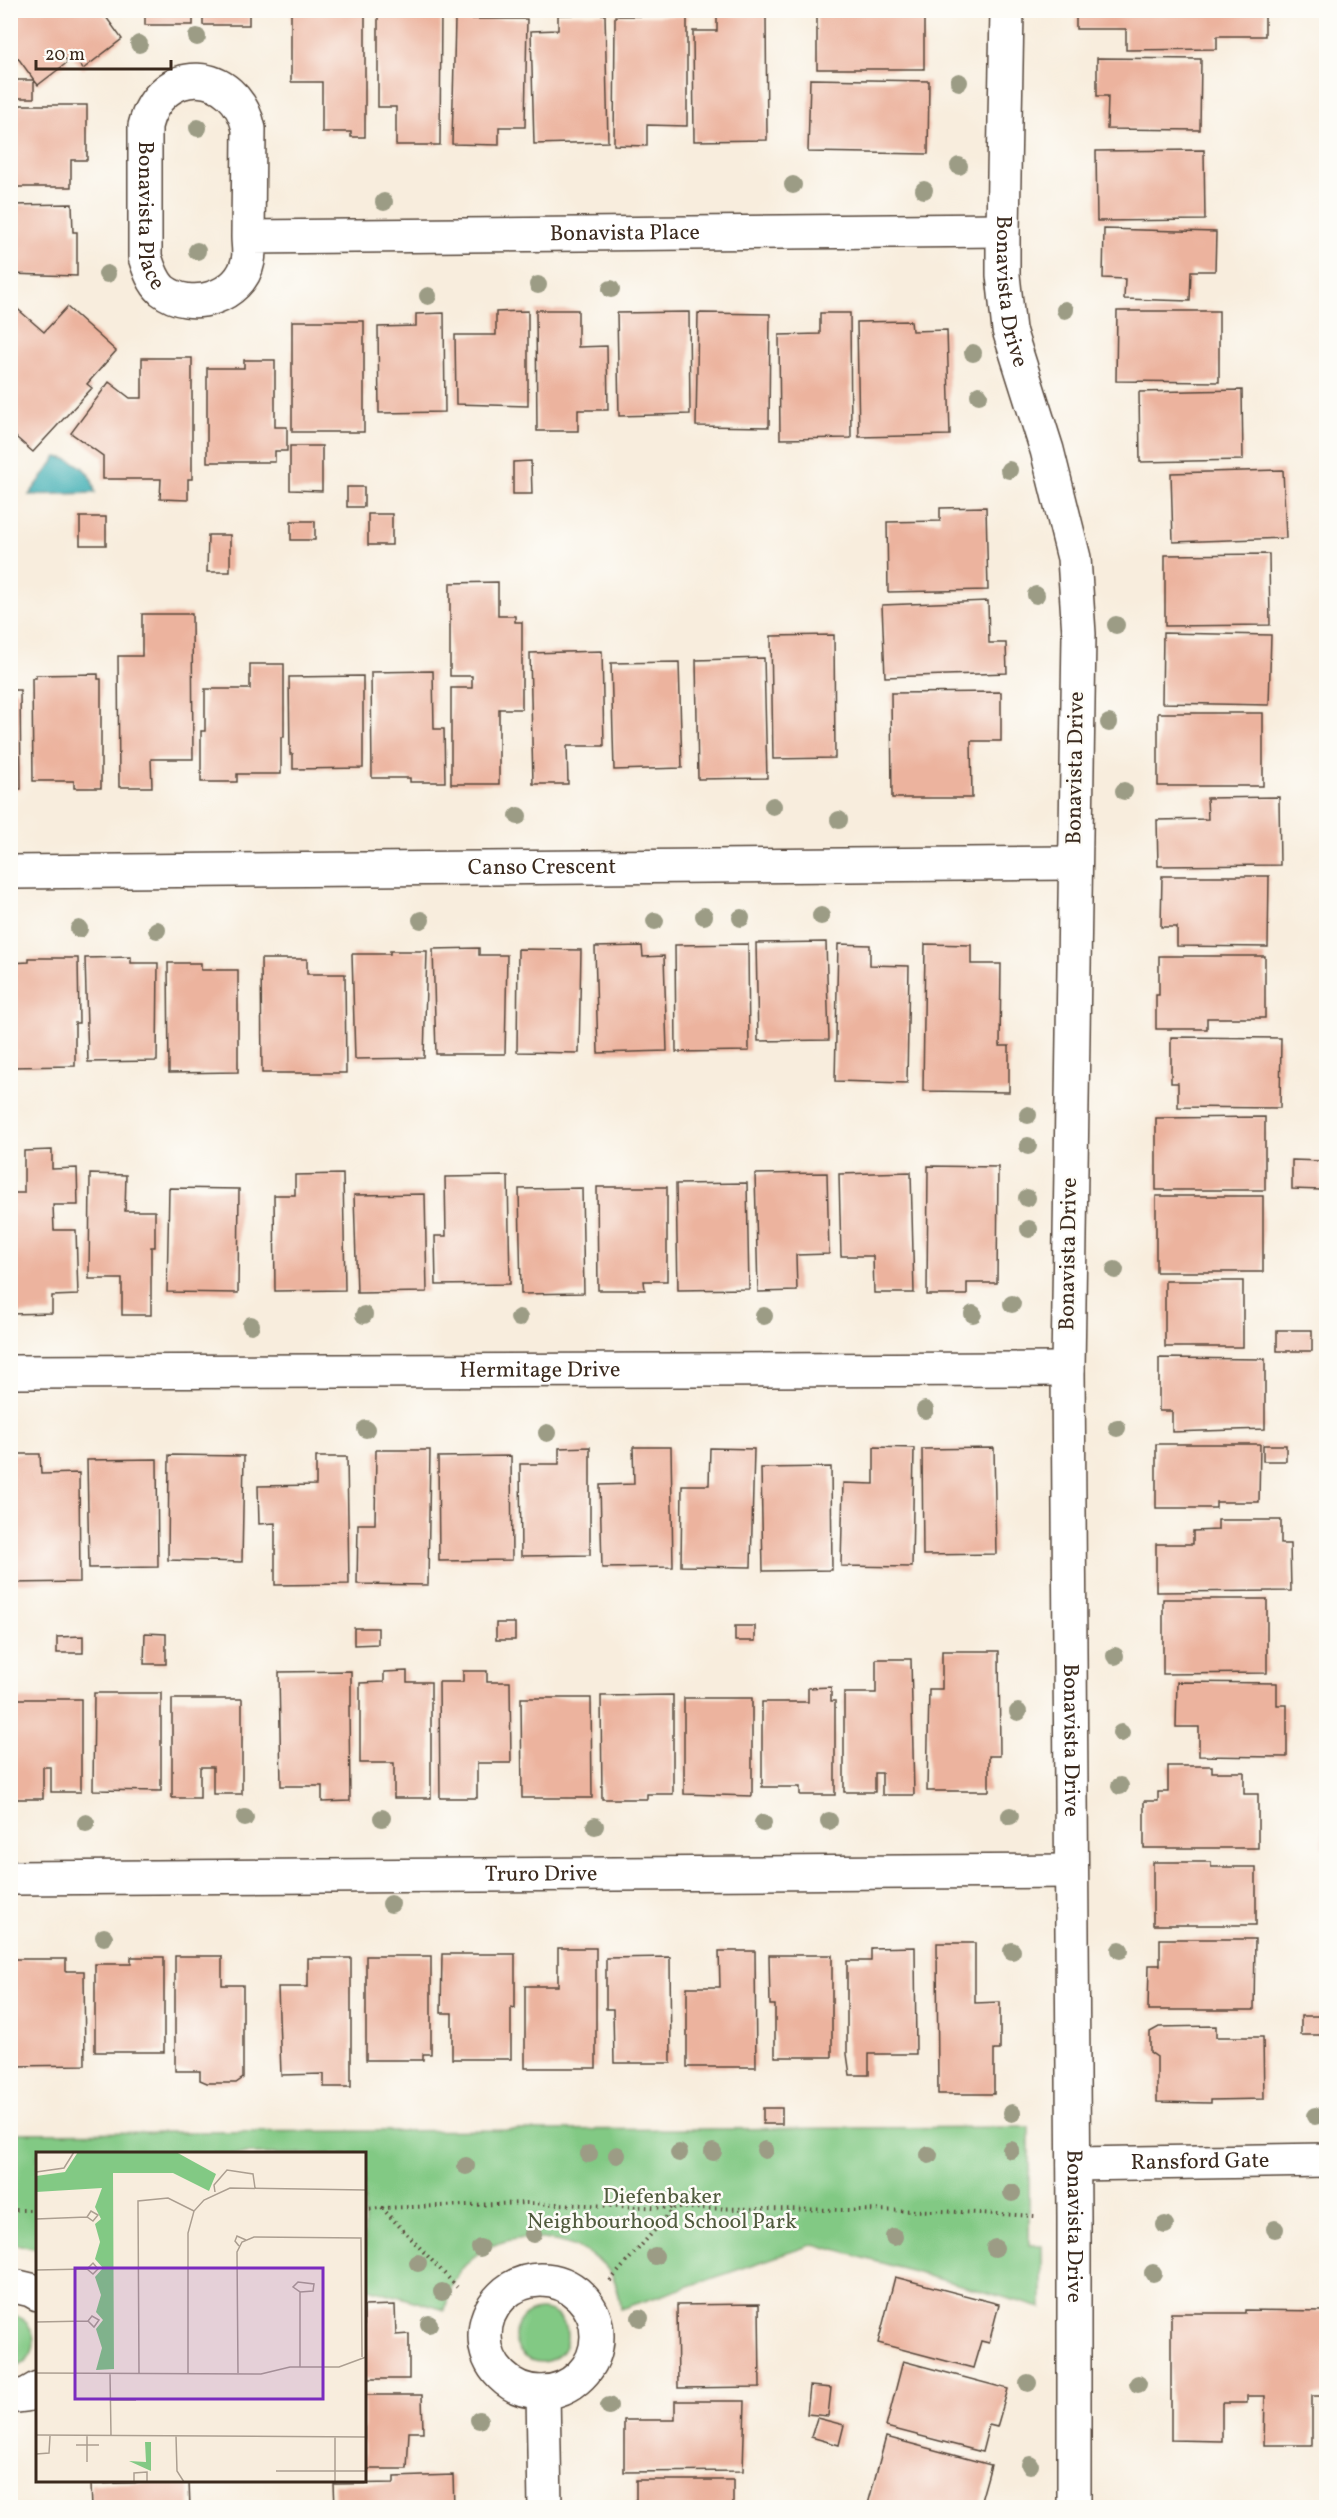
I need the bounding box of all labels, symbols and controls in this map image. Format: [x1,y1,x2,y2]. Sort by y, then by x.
scale bar [36,33,171,71]
text: 20 m [45,43,85,68]
street label: Bonavista Place [130,141,172,297]
street label: Bonavista Drive [988,215,1035,371]
street label: Bonavista Place [549,217,700,250]
street label: Bonavista Drive [1059,691,1093,845]
street label: Canso Crescent [468,851,617,884]
street label: Bonavista Drive [1052,1177,1086,1331]
street label: Hermitage Drive [460,1355,620,1386]
street label: Bonavista Drive [1055,1663,1087,1817]
street label: Truro Drive [485,1859,597,1890]
street label: Ransford Gate [1130,2145,1270,2179]
street label: Bonavista Drive [1058,2149,1090,2303]
inset map [36,2152,366,2482]
park label: Diefenbaker Neighbourhood School Park [527,2182,797,2238]

